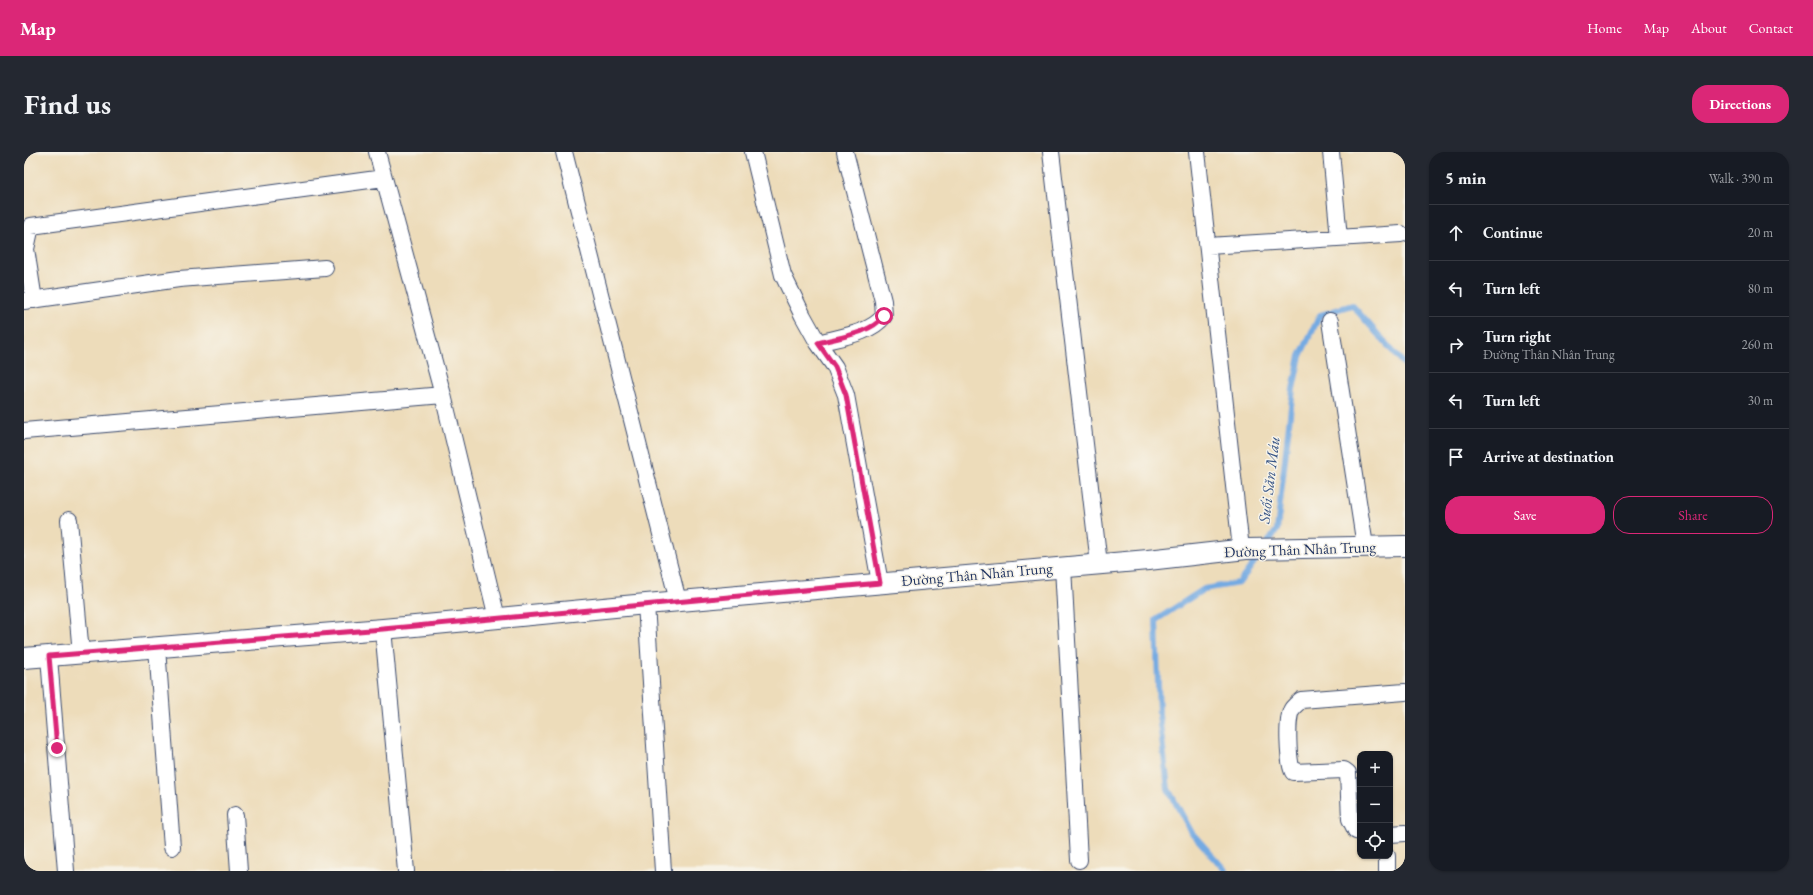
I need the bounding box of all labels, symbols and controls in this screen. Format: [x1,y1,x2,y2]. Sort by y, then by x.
text: Map [20,16,56,41]
text: Home [1587,19,1622,37]
text: Map [1644,19,1669,37]
text: About [1691,19,1727,37]
text: Contact [1749,19,1793,37]
button: Directions [1692,85,1789,123]
text: Find us [24,86,111,122]
text: 5 min [1445,167,1486,189]
text: Walk · 390 m [1709,170,1773,187]
icon: ahead [1445,222,1467,244]
text: Continue [1483,223,1543,242]
text: 20 m [1748,224,1773,241]
icon: left [1445,278,1467,300]
text: Turn left [1483,279,1540,298]
text: 80 m [1748,280,1773,297]
route start [875,307,893,325]
text: Turn right [1483,327,1551,346]
icon: right [1445,334,1467,356]
text: 260 m [1742,336,1773,353]
text: Đường Thân Nhân Trung [1483,346,1615,363]
icon: left [1445,390,1467,412]
text: Turn left [1483,391,1540,410]
text: 30 m [1748,392,1773,409]
water label: Suối Săn Máu [1253,435,1285,526]
icon: arrive [1445,446,1467,468]
text: Arrive at destination [1483,447,1614,466]
button: Save [1445,496,1605,534]
button: Share [1613,496,1773,534]
street label: Đường Thân Nhân Trung [1224,537,1377,561]
street label: Đường Thân Nhân Trung [901,558,1054,590]
route end [48,739,66,757]
map controls [1357,751,1393,859]
button: + [1357,751,1393,787]
button: − [1357,787,1393,823]
button: locate [1357,823,1393,859]

